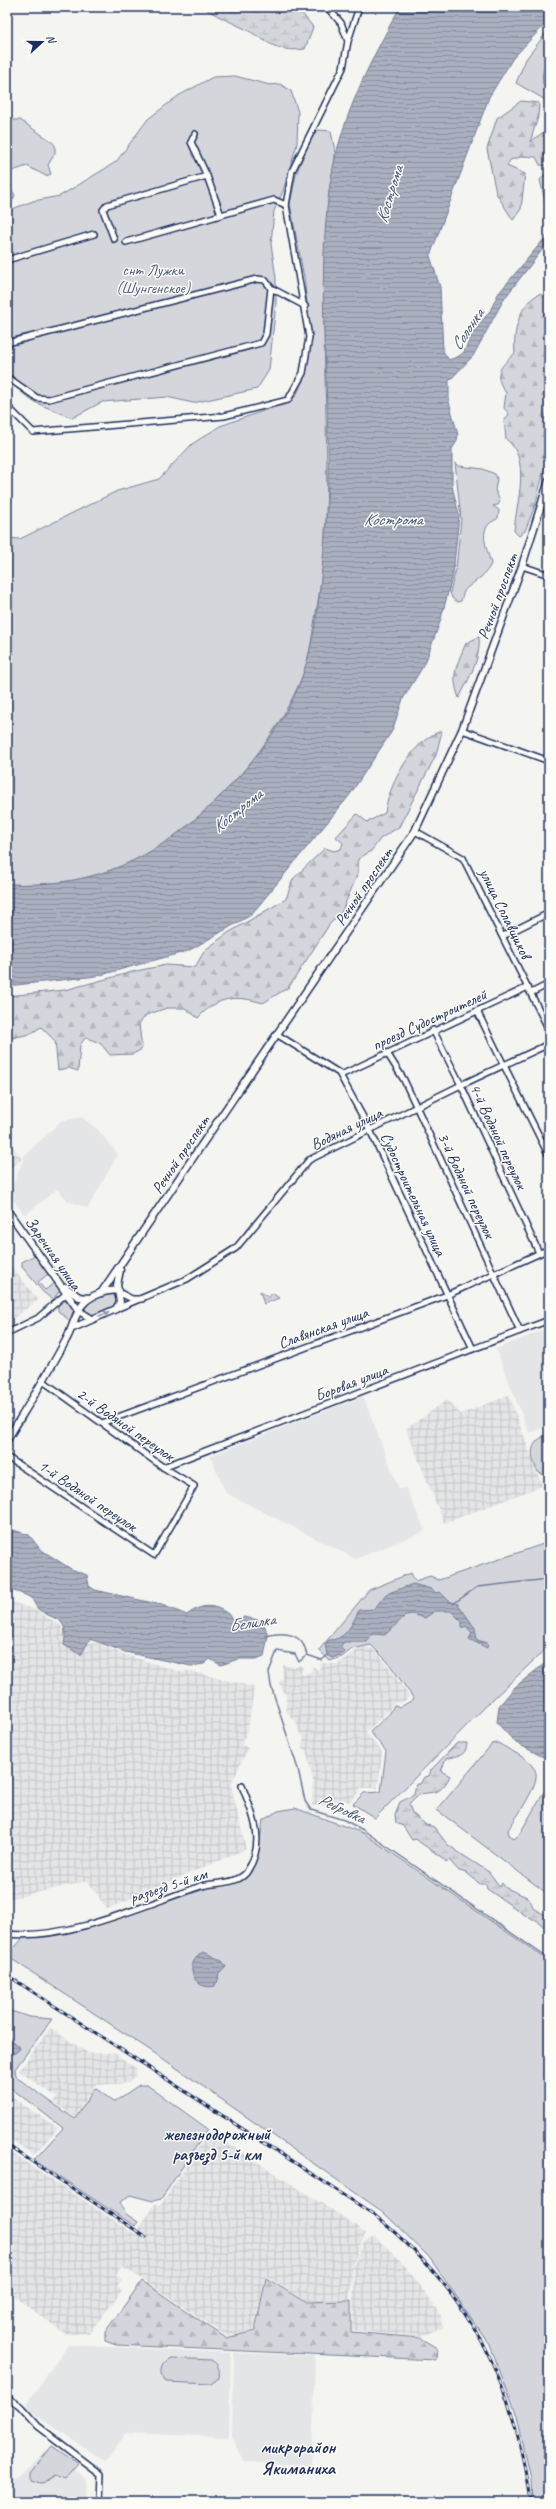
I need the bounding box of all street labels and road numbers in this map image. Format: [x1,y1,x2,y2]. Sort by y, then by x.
street label: Речной проспект [473,550,523,642]
street label: Речной проспект [330,843,398,930]
street label: улица Сплавщиков [474,864,537,965]
street label: проезд Судостроителей [369,984,491,1055]
street label: 4-й Водяной переулок [465,1080,532,1194]
street label: Водяная улица [307,1103,386,1155]
street label: Речной проспект [147,1111,215,1198]
street label: Судостроительная улица [376,1129,451,1260]
street label: 3-й Водяной переулок [433,1129,500,1243]
street label: Заречная улица [20,1213,86,1295]
street label: Славянская улица [276,1302,372,1353]
street label: Боровая улица [312,1360,391,1406]
street label: 2-й Водяной переулок [73,1384,180,1467]
street label: 1-й Водяной переулок [34,1456,142,1537]
street label: разъезд 5-й км [127,1864,211,1908]

